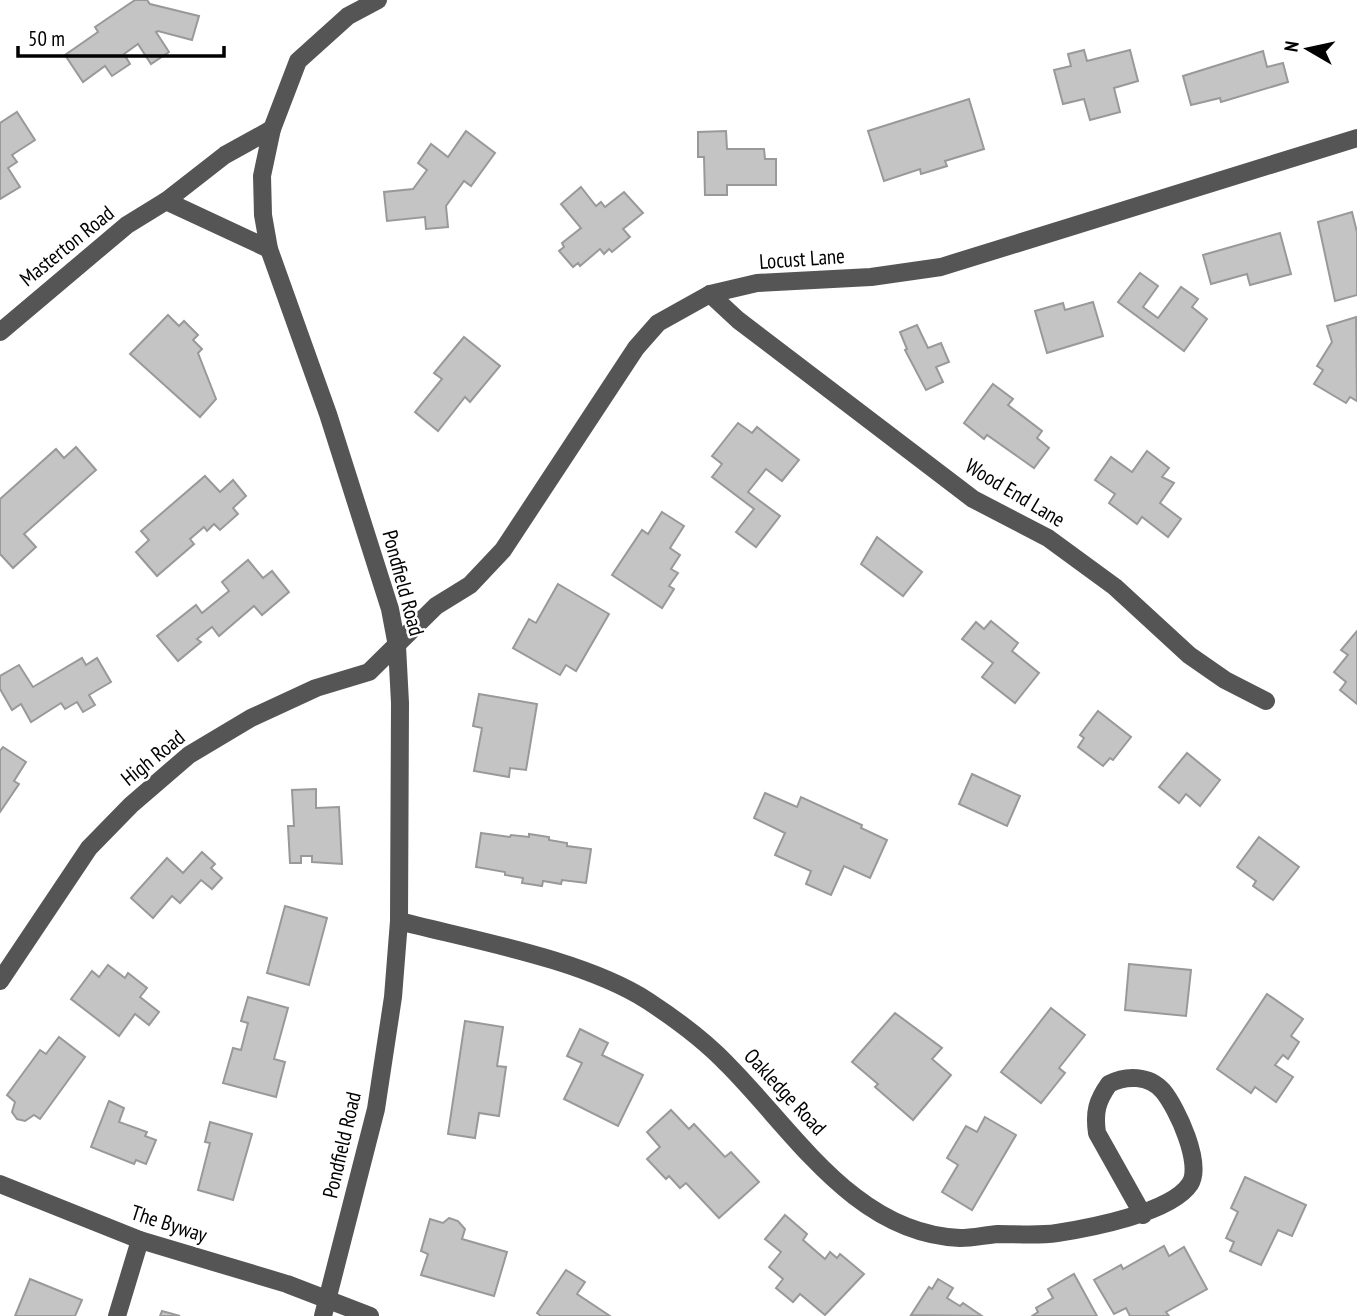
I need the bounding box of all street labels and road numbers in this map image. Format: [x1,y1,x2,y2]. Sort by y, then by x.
street label: Masterton Road [14,199,119,292]
street label: Locust Lane [758,242,846,275]
street label: Wood End Lane [961,452,1070,533]
street label: Pondfield Road [376,527,431,639]
street label: High Road [115,724,190,792]
street label: Oakledge Road [738,1043,832,1141]
street label: Pondfield Road [316,1089,367,1201]
street label: The Byway [128,1199,211,1249]

